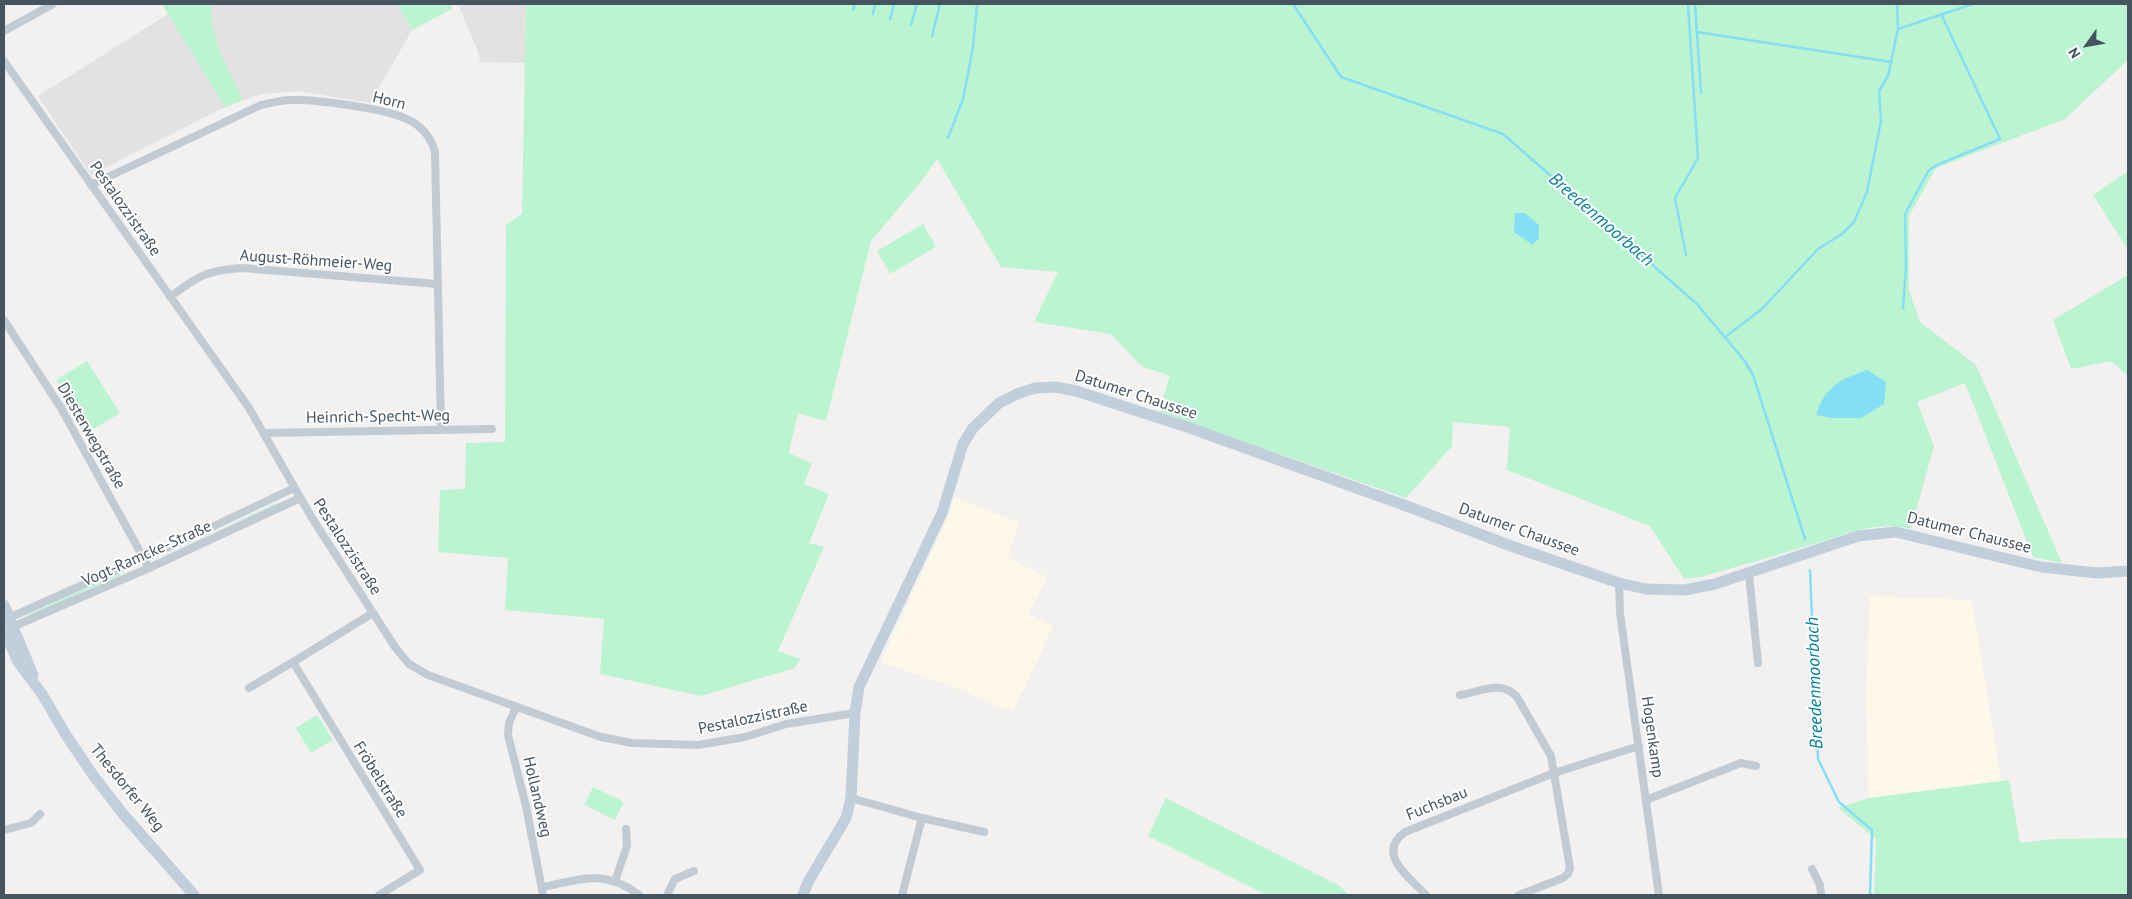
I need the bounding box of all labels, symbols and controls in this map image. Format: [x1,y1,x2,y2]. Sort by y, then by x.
north arrow [2062,20,2112,70]
text: N [2064,44,2084,62]
street label: Horn [370,88,408,114]
street label: Pestalozzistraße [85,158,165,260]
water label: Breedenmoorbach [1544,168,1658,272]
street label: August-Röhmeier-Weg [239,246,393,276]
street label: Datumer Chaussee [1073,366,1199,424]
street label: Diesterwegstraße [53,379,129,493]
street label: Heinrich-Specht-Weg [306,406,450,428]
street label: Pestalozzistraße [309,495,385,599]
street label: Datumer Chaussee [1456,499,1582,561]
street label: Datumer Chaussee [1905,508,2033,558]
street label: Vogt-Ramcke-Straße [79,517,215,591]
water label: Breedenmoorbach [1802,617,1828,749]
street label: Hogenkamp [1637,695,1667,779]
street label: Pestalozzistraße [697,697,809,739]
street label: Fröbelstraße [349,738,411,822]
street label: Thesdorfer Weg [86,740,168,836]
street label: Hollandweg [518,755,556,839]
street label: Fuchsbau [1403,783,1471,825]

